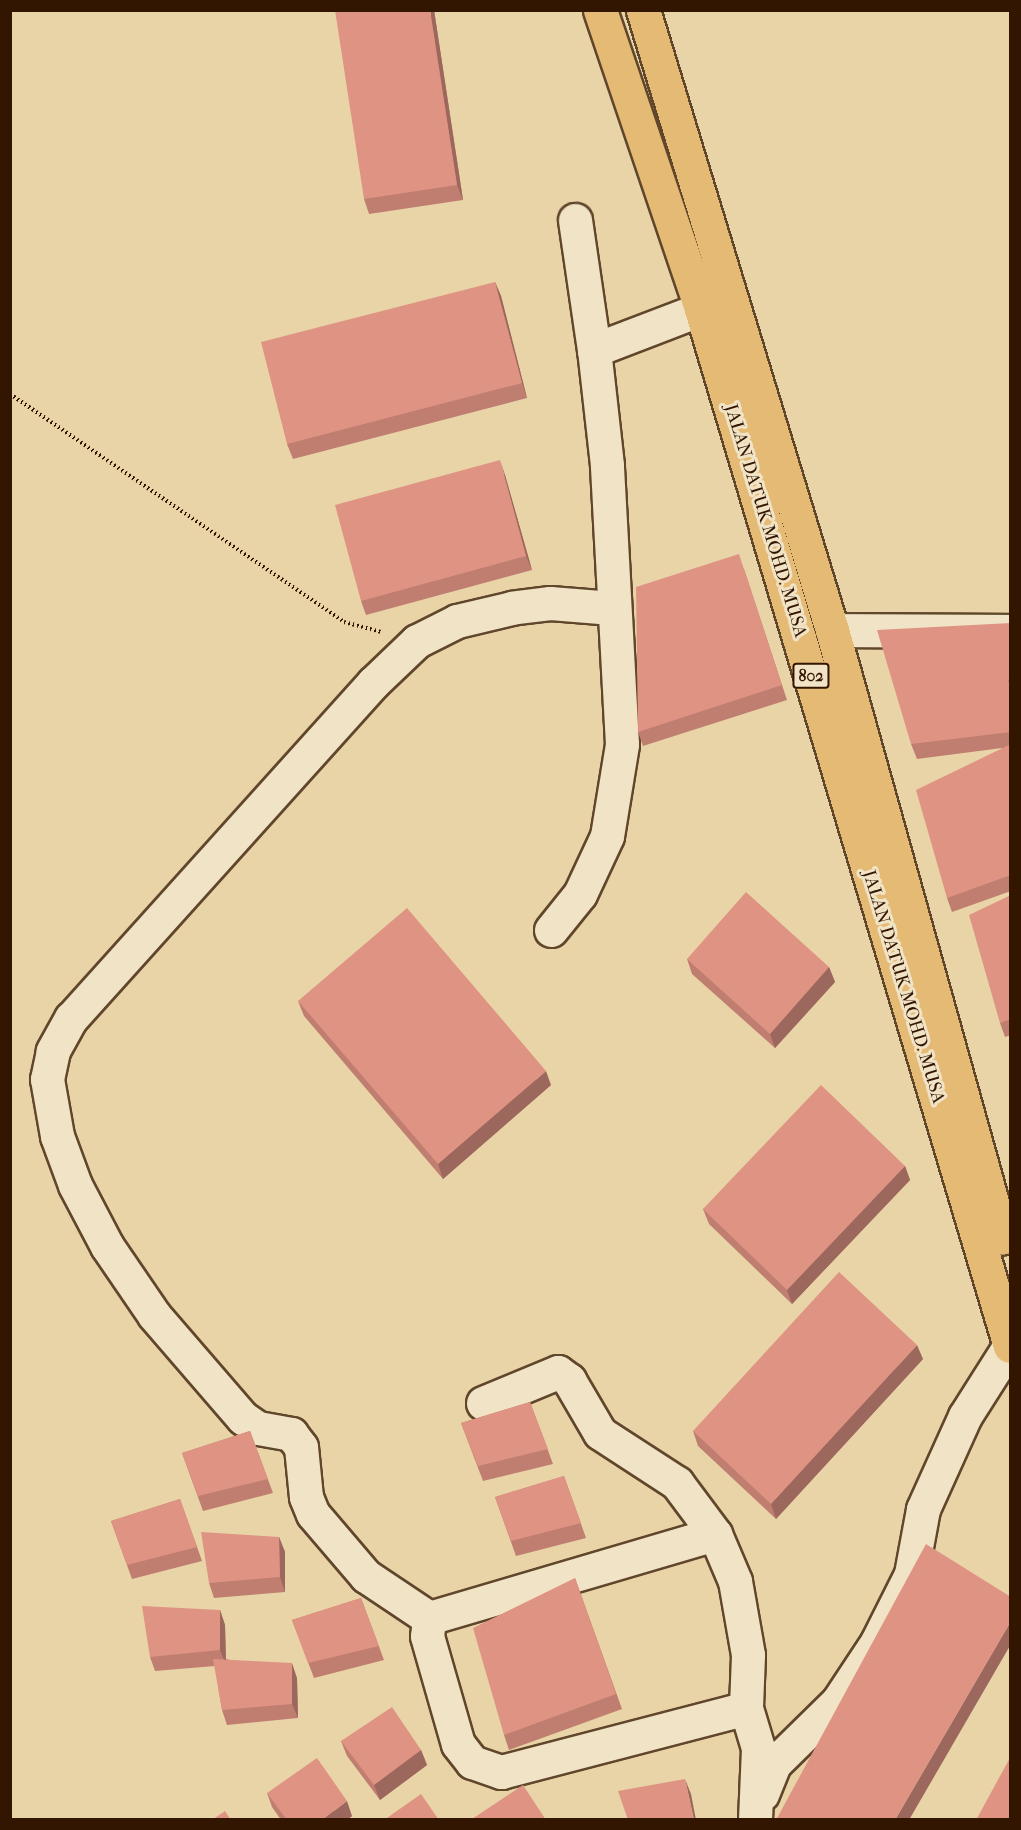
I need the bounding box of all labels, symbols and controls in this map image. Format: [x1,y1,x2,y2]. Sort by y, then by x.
street label: JALAN DATUK MOHD. MUSA [719,402,811,640]
road number: 802 [792,663,830,689]
street label: JALAN DATUK MOHD. MUSA [857,868,949,1106]

